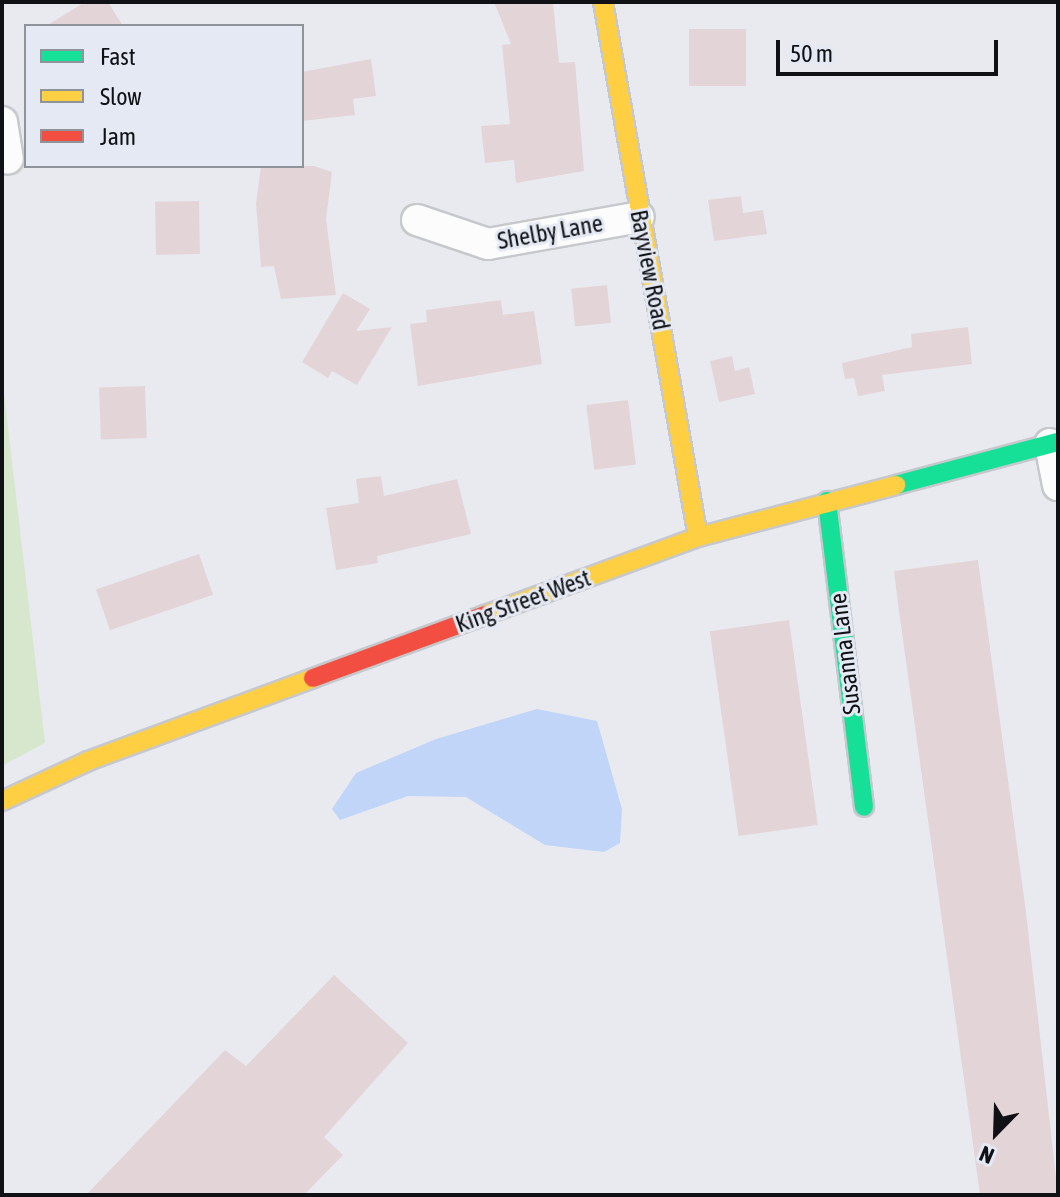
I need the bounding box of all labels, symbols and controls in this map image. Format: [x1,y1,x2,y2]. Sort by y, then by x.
legend [24,24,304,168]
scale bar [780,24,1002,74]
text: 50 m [790,40,833,67]
text: Fast [100,43,136,70]
text: Slow [100,83,142,110]
text: Jam [100,123,136,150]
street label: Bayview Road [624,207,676,333]
street label: Shelby Lane [495,209,605,255]
street label: King Street West [452,563,594,639]
street label: Susanna Lane [823,592,867,716]
north arrow [956,1093,1036,1173]
text: N [976,1141,998,1170]

